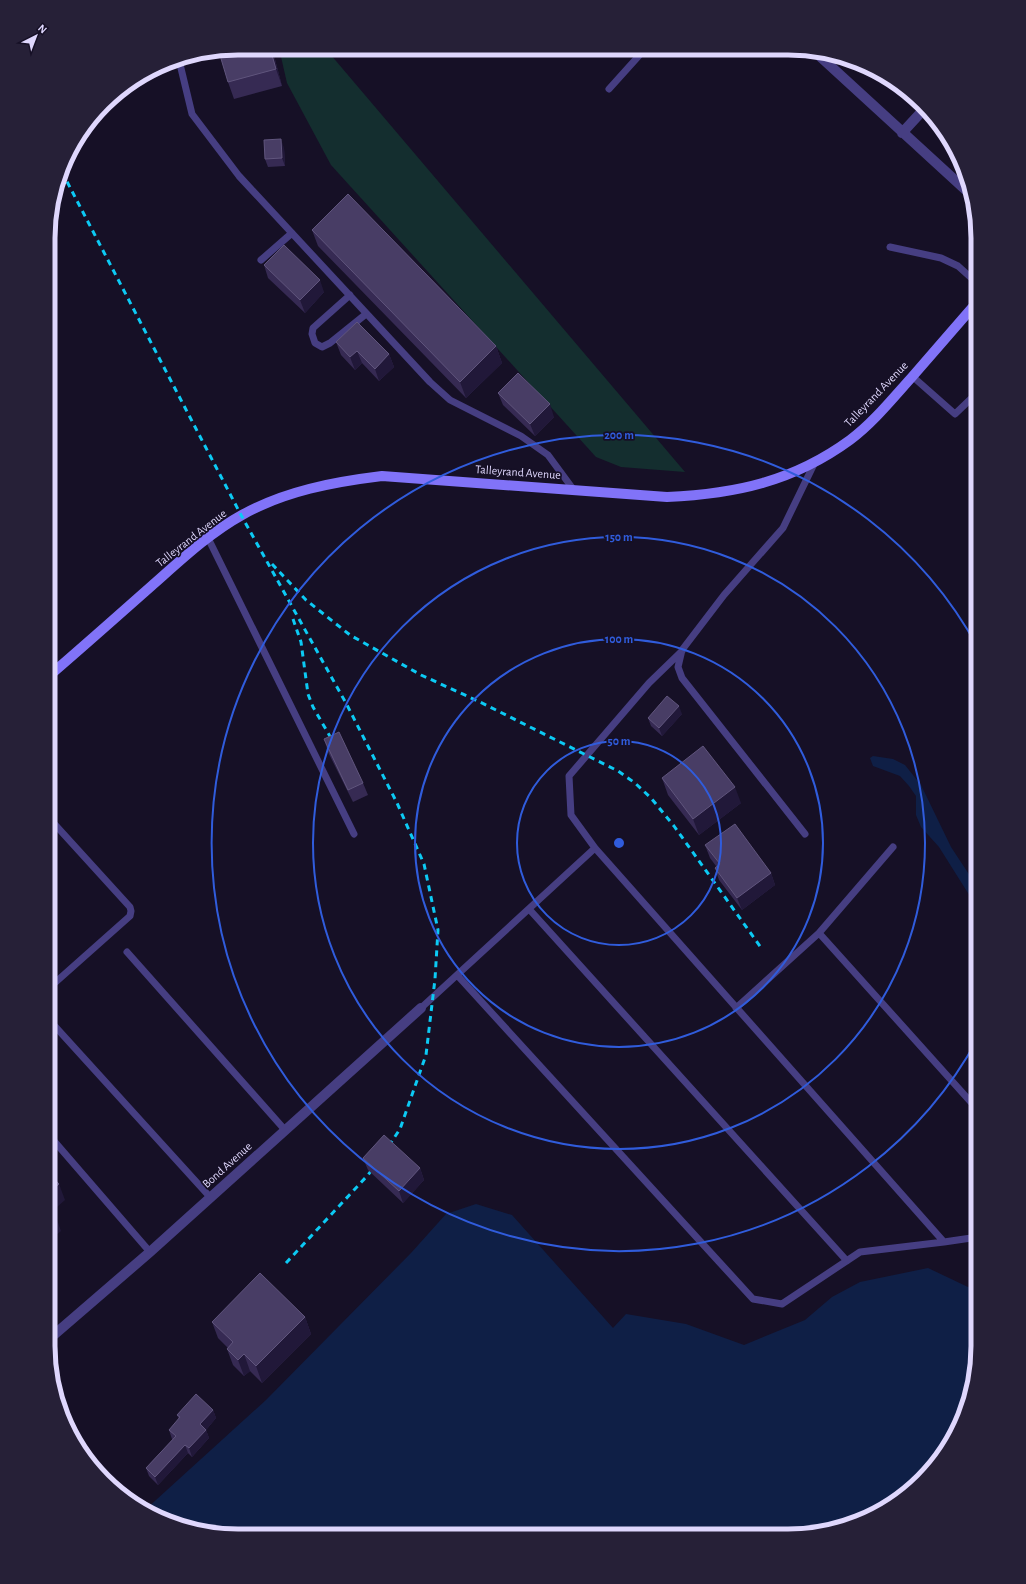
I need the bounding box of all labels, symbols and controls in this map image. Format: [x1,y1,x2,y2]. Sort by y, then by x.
north arrow [16,16,56,56]
text: N [36,22,49,36]
street label: Talleyrand Avenue [842,359,911,430]
text: 200 m [604,429,634,441]
street label: Talleyrand Avenue [475,463,561,482]
street label: Talleyrand Avenue [154,507,229,570]
text: 150 m [605,531,633,543]
text: 100 m [605,633,633,645]
text: 50 m [608,735,631,747]
centre of rings [612,836,626,850]
street label: Bond Avenue [200,1140,254,1190]

